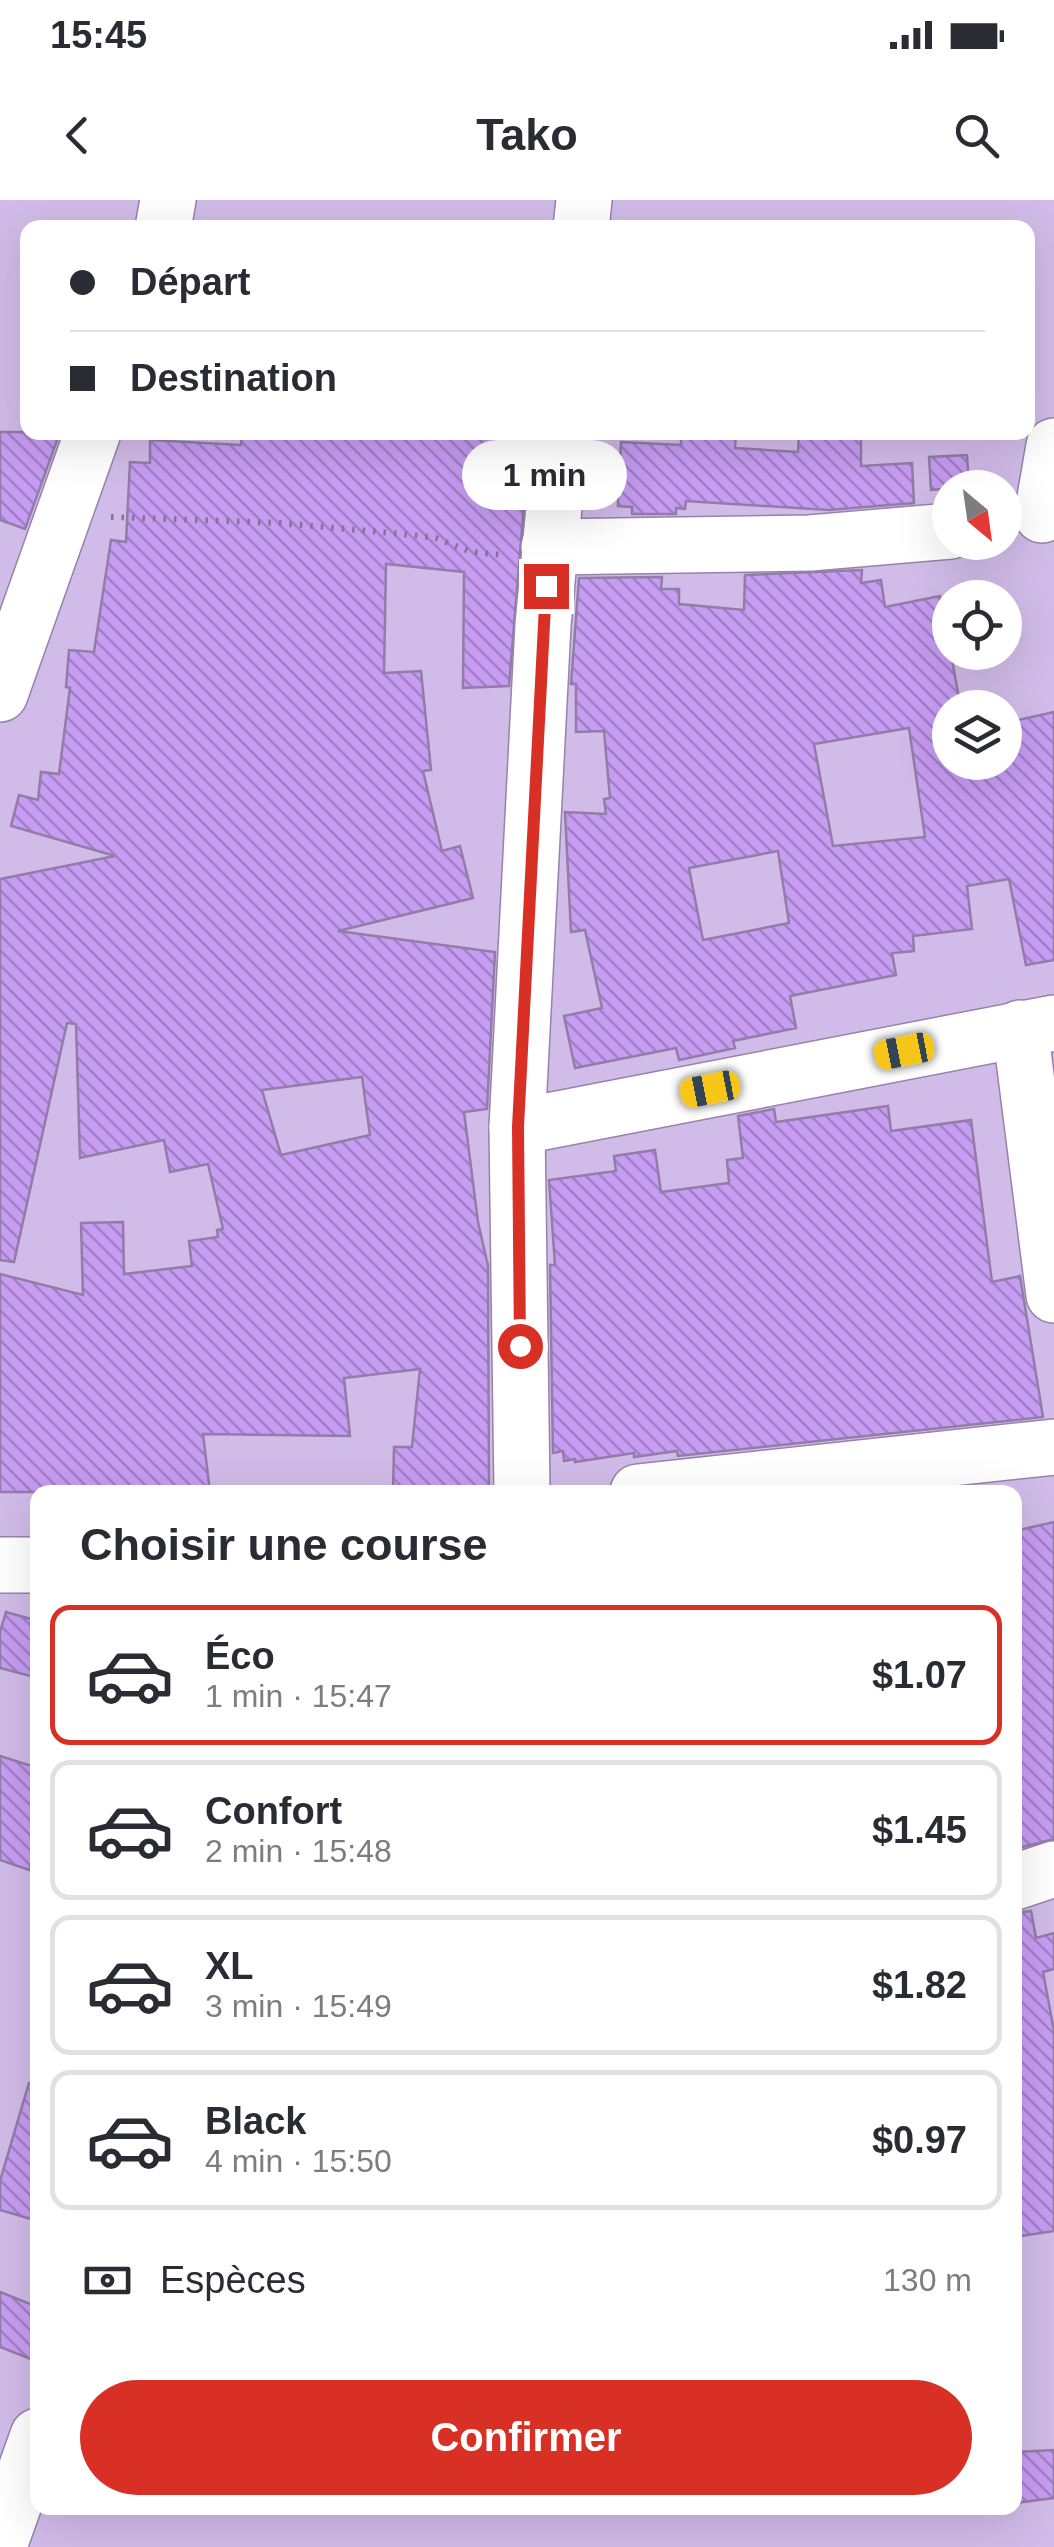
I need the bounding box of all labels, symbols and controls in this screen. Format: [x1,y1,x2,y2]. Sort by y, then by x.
text: 15:45 [50,14,147,56]
icon: back [50,108,105,163]
icon: search [949,108,1004,163]
text: Tako [476,109,578,160]
text: Départ [130,261,250,303]
text: Destination [130,357,337,399]
callout: 1 min [464,441,628,511]
text: 1 min [503,457,586,493]
north arrow [932,470,1022,560]
map controls [932,470,1022,780]
route end [524,564,569,609]
button: locate [932,580,1022,670]
button: layers [932,690,1022,780]
car [872,1031,936,1071]
car [678,1069,742,1109]
route start [498,1324,543,1369]
text: Choisir une course [80,1519,488,1570]
icon: car [85,1630,175,1720]
text: Éco [205,1635,275,1677]
text: $1.07 [872,1654,967,1696]
text: 1 min · 15:47 [205,1678,392,1714]
icon: car [85,1785,175,1875]
text: Confort [205,1790,342,1832]
text: $1.45 [872,1809,967,1851]
text: 2 min · 15:48 [205,1833,392,1869]
icon: car [85,1940,175,2030]
text: XL [205,1945,254,1987]
text: $1.82 [872,1964,967,2006]
text: 3 min · 15:49 [205,1988,392,2024]
icon: car [85,2095,175,2185]
text: Black [205,2100,306,2142]
text: $0.97 [872,2119,967,2161]
text: 4 min · 15:50 [205,2143,392,2179]
icon: cash [80,2253,135,2308]
text: Espèces [160,2259,306,2301]
text: 130 m [883,2262,972,2298]
button: Confirmer [80,2380,972,2495]

